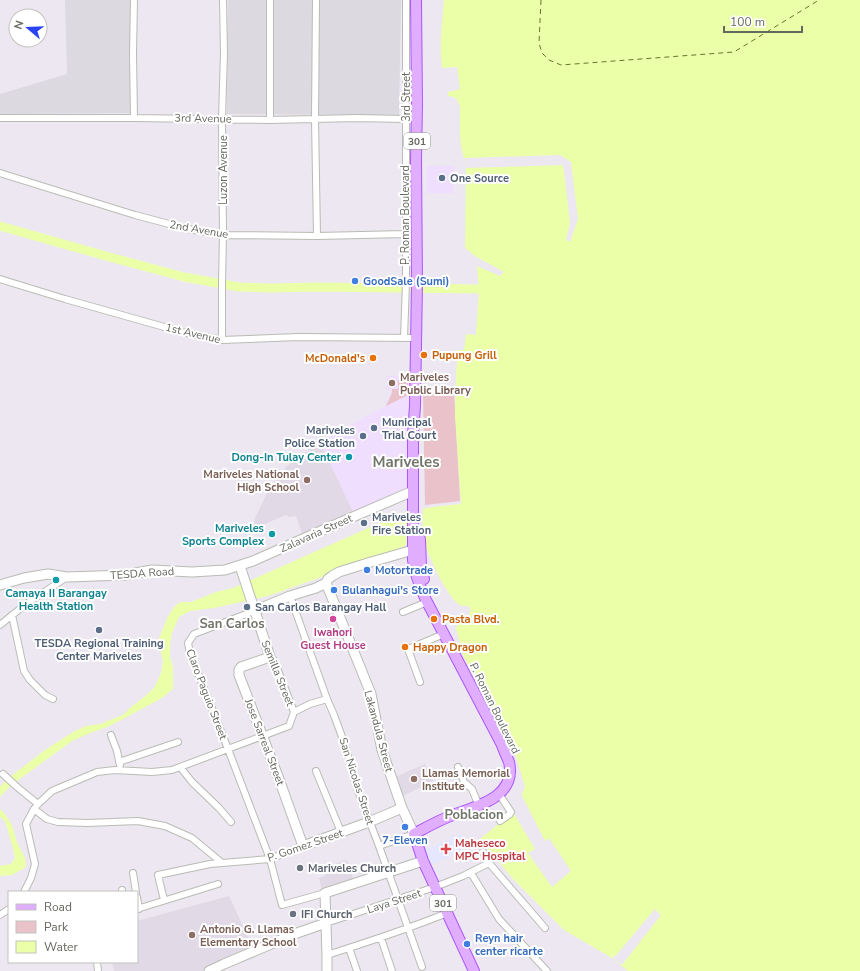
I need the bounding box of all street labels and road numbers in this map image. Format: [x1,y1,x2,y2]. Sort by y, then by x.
street label: 3rd Street [399,72,414,122]
street label: 3rd Avenue [174,111,232,126]
road number: 301 [404,133,430,149]
street label: Luzon Avenue [216,135,231,205]
street label: P. Roman Boulevard [398,165,413,265]
street label: 2nd Avenue [168,217,230,242]
street label: 1st Avenue [164,320,222,347]
street label: Zalavaria Street [278,511,355,556]
street label: TESDA Road [110,564,175,583]
street label: Semilla Street [258,638,298,708]
street label: Claro Paguio Street [182,647,231,742]
street label: P. Roman Boulevard [466,660,523,756]
street label: Lakandula Street [360,689,397,774]
street label: Jose Sarreal Street [241,696,288,788]
street label: San Nicolas Street [335,736,378,827]
street label: P. Gomez Street [265,825,345,865]
street label: Laya Street [365,886,423,917]
road number: 301 [430,895,456,911]

